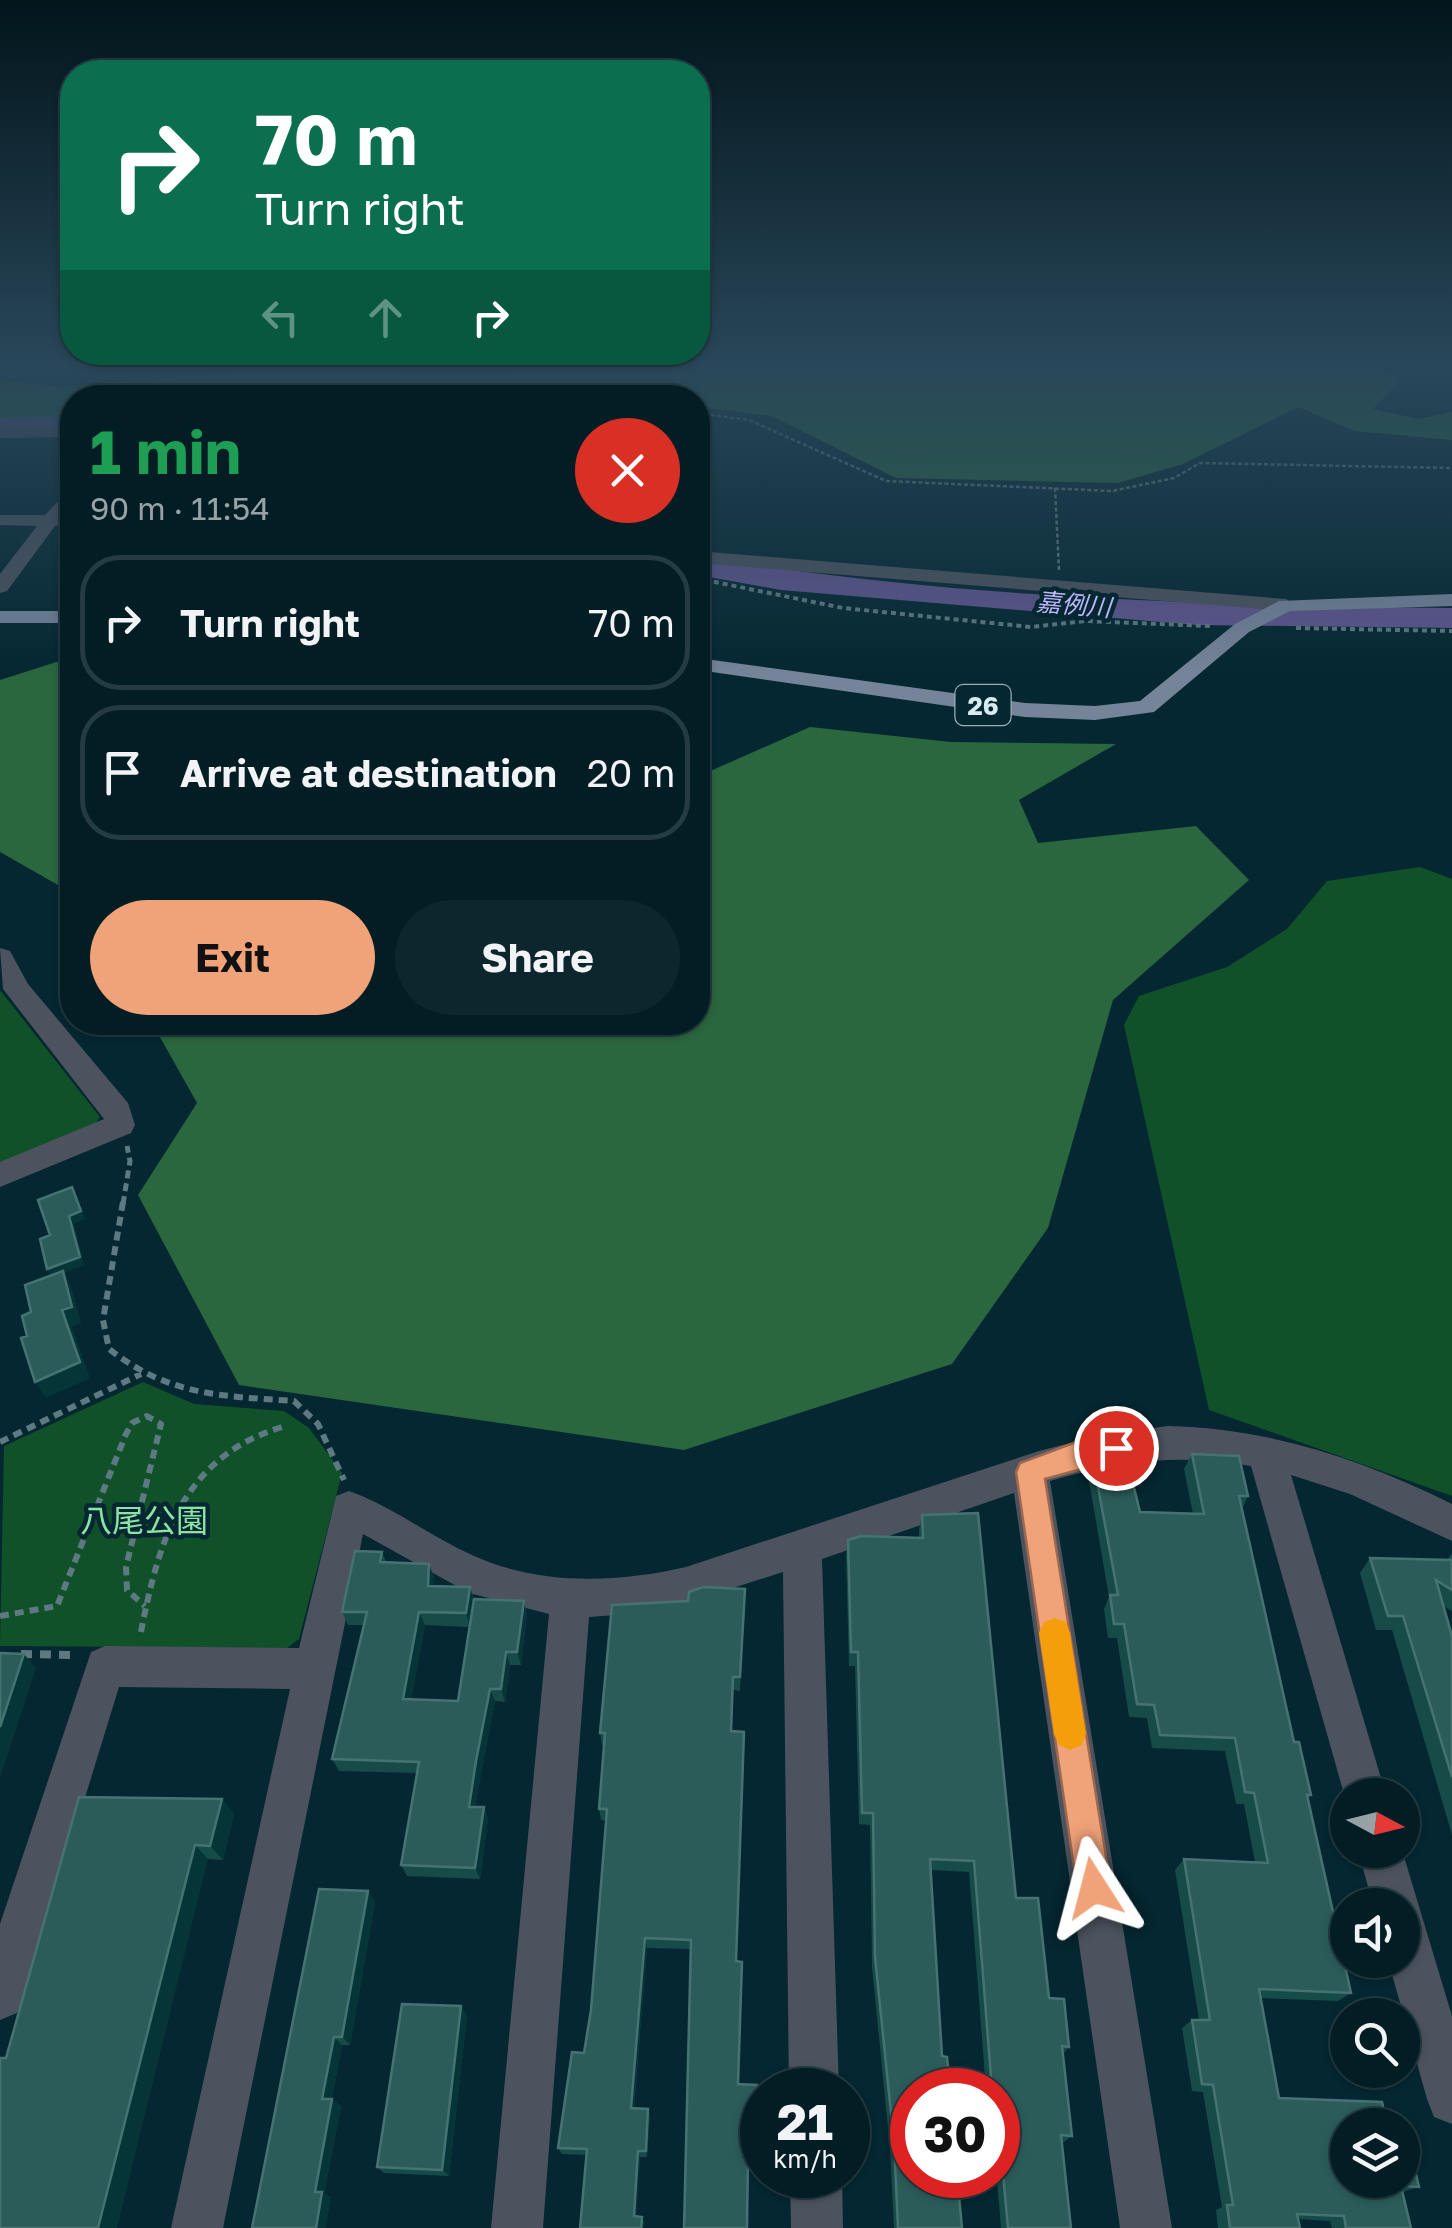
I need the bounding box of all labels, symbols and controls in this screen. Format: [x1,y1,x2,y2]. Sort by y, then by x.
text: 70 m [255,96,417,180]
icon: right [90,100,220,230]
text: Turn right [255,181,465,235]
icon: left [253,290,308,345]
icon: ahead [358,290,413,345]
icon: right [463,290,518,345]
text: 1 min [90,415,241,487]
button: close [575,418,680,523]
text: 90 m · 11:54 [90,489,270,527]
water label: 嘉例川 [1035,585,1116,623]
icon: right [95,595,150,650]
text: Turn right [180,600,360,645]
text: 70 m [588,600,675,645]
road number: 26 [956,685,1010,725]
icon: arrive [95,745,150,800]
text: Arrive at destination [180,750,557,795]
text: 20 m [587,750,675,795]
button: Exit [90,900,375,1015]
button: Share [395,900,680,1015]
pin [1074,1406,1159,1491]
icon: arrive [1089,1421,1144,1476]
park label: 八尾公園 [80,1501,208,1539]
north arrow [1330,1778,1420,1868]
map controls [1330,1778,1420,2198]
position arrow [1042,1836,1146,1940]
button: sound [1330,1888,1420,1978]
button: search [1330,1998,1420,2088]
speed limit sign: 30 [890,2068,1020,2198]
text: 21 [777,2091,833,2151]
button: layers [1330,2108,1420,2198]
text: km/h [773,2143,837,2174]

